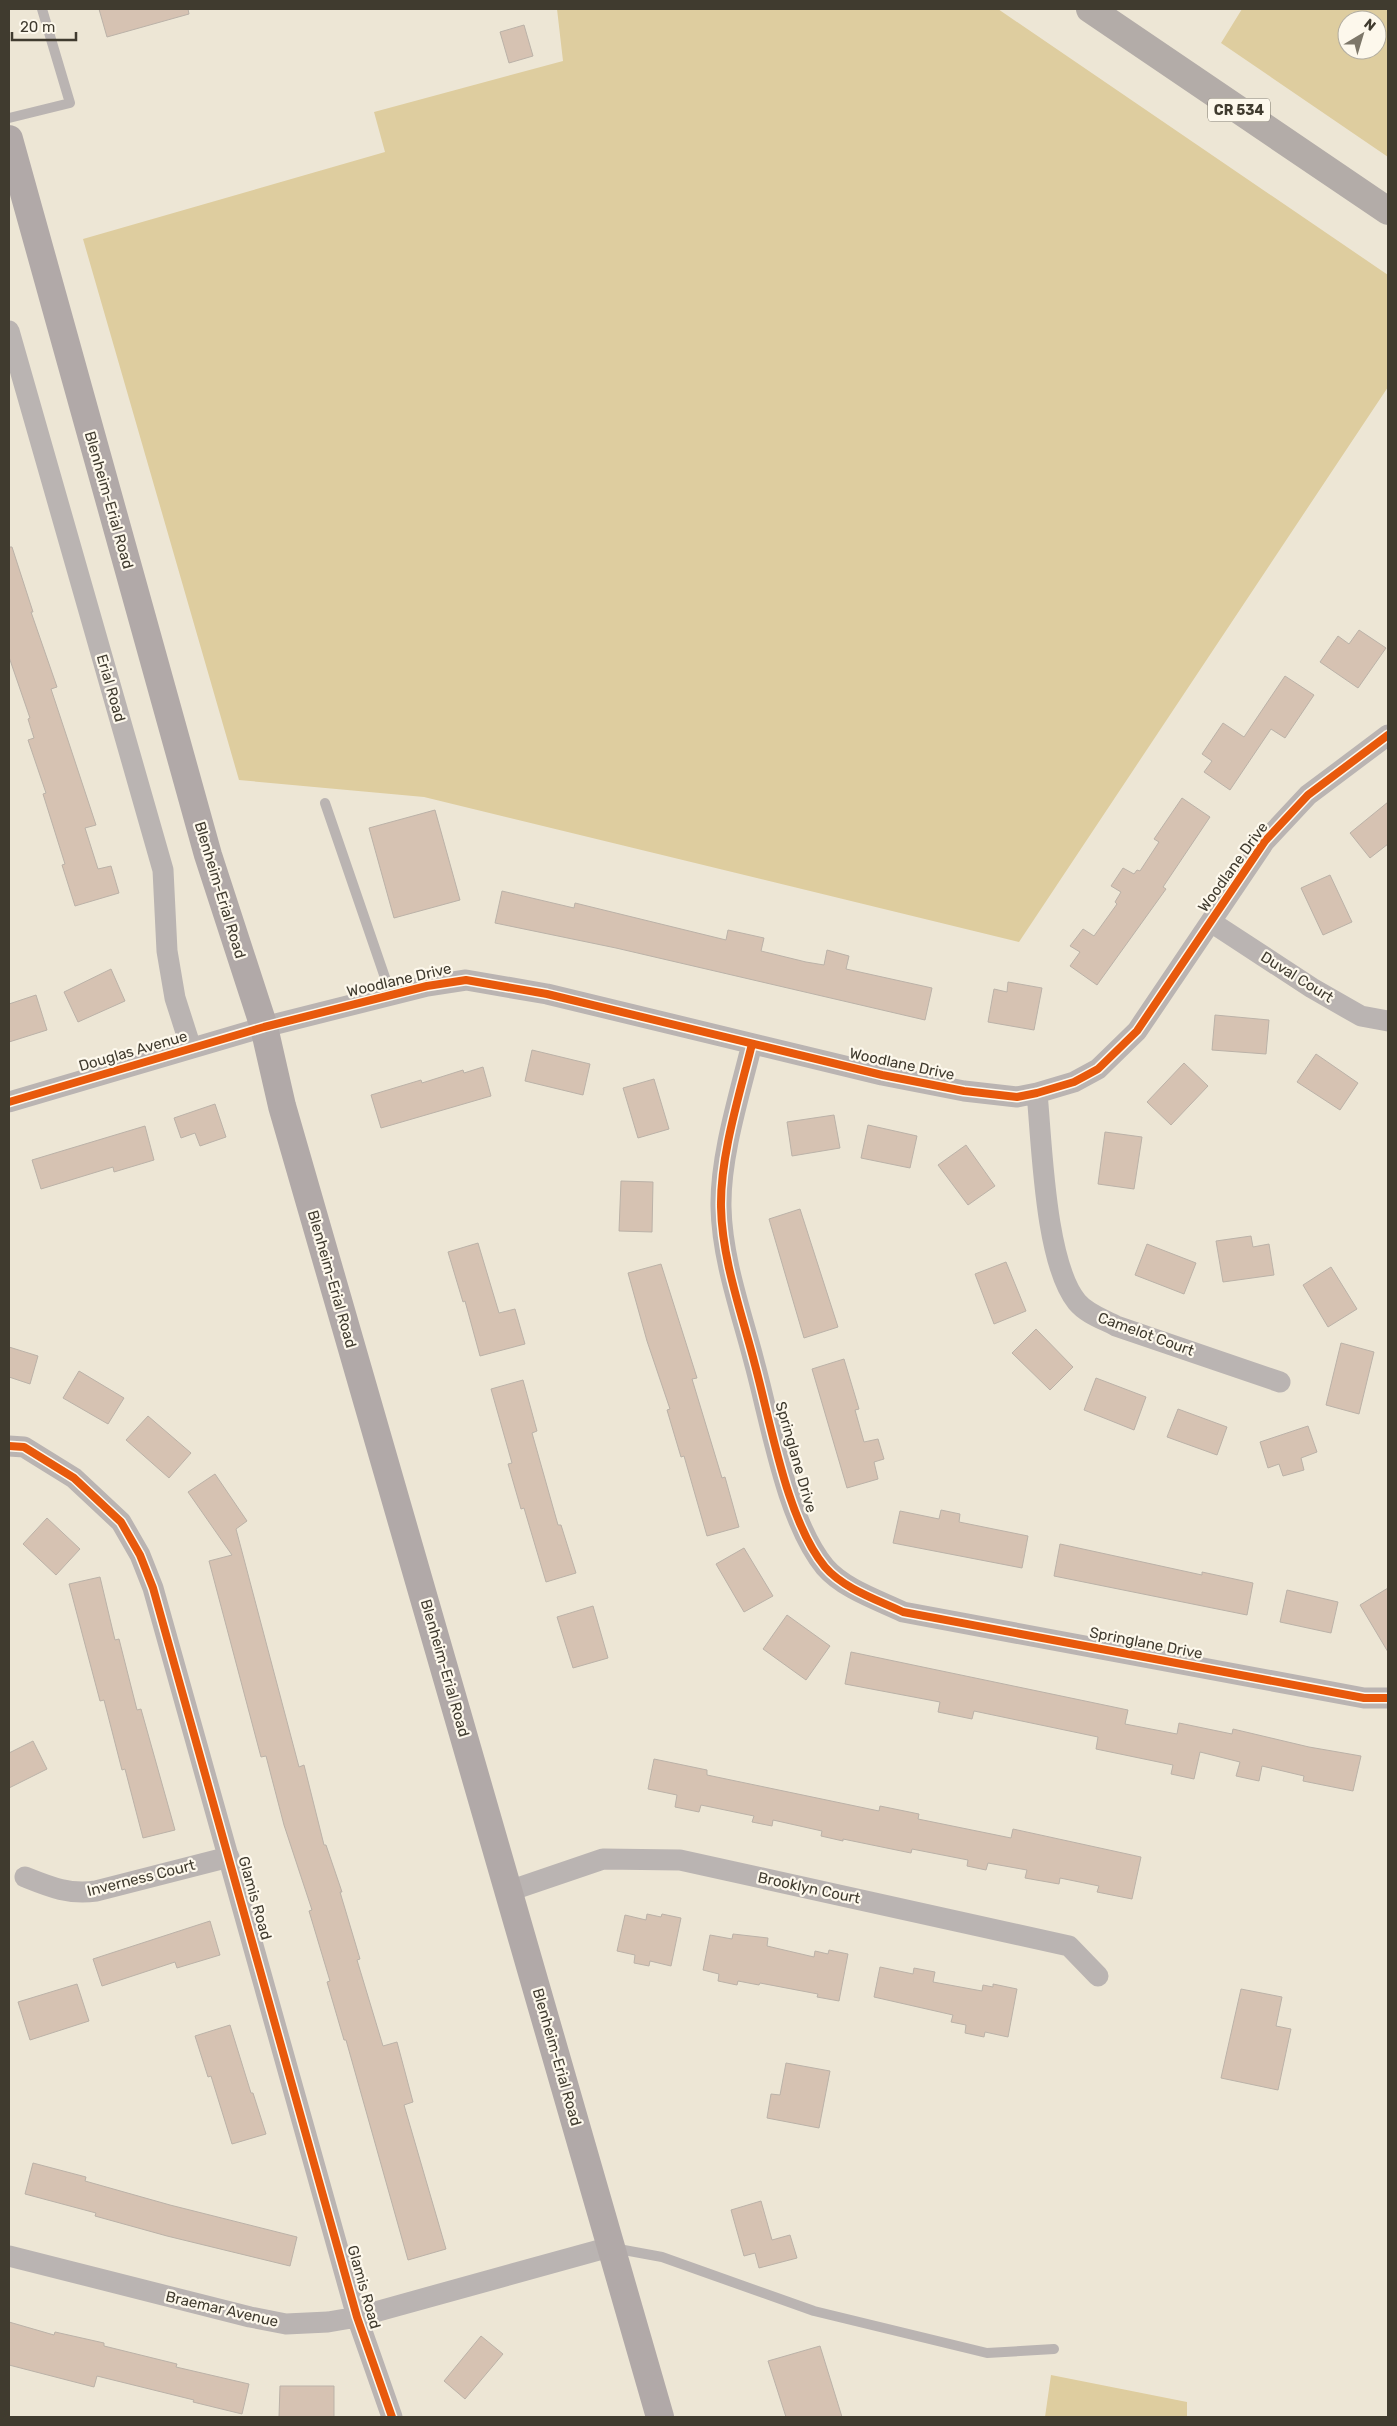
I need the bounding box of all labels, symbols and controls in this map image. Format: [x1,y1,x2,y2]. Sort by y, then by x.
scale bar [12,10,76,42]
north arrow [1337,10,1387,60]
text: N [1360,15,1379,35]
text: 20 m [20,18,55,36]
road number: CR 534 [1208,98,1270,122]
street label: Blenheim-Erial Road [81,429,137,571]
street label: Erial Road [93,652,129,724]
street label: Woodlane Drive [1194,818,1272,916]
street label: Blenheim-Erial Road [191,819,249,961]
street label: Duval Court [1257,948,1337,1006]
street label: Woodlane Drive [345,959,453,1001]
street label: Douglas Avenue [77,1027,189,1075]
street label: Woodlane Drive [848,1044,956,1084]
street label: Blenheim-Erial Road [304,1208,360,1350]
street label: Camelot Court [1095,1308,1197,1360]
street label: Springlane Drive [772,1399,820,1515]
street label: Blenheim-Erial Road [417,1597,473,1739]
street label: Springlane Drive [1088,1623,1204,1663]
street label: Glamis Road [234,1854,276,1942]
street label: Inverness Court [85,1856,197,1900]
street label: Brooklyn Court [756,1868,862,1908]
street label: Blenheim-Erial Road [529,1986,585,2128]
street label: Glamis Road [343,2243,385,2331]
street label: Braemar Avenue [164,2287,280,2331]

